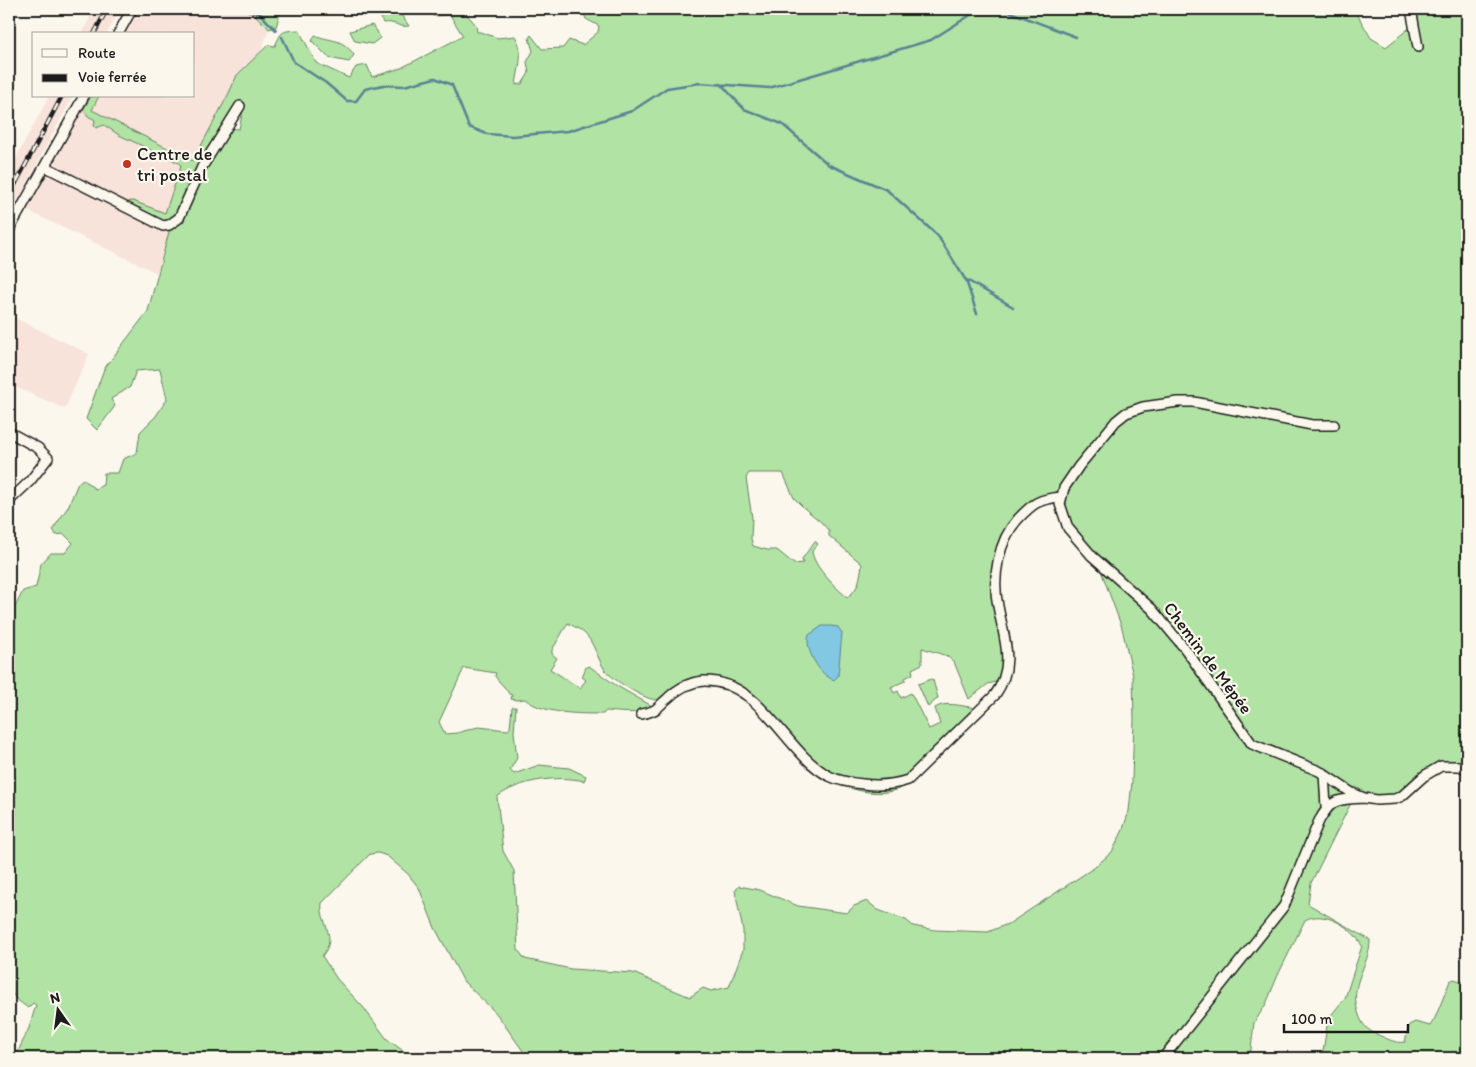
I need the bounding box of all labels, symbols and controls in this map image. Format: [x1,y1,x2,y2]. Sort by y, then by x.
legend [32,32,195,98]
text: Route [78,44,116,62]
text: Voie ferrée [78,68,147,86]
place label: Centre de tri postal [137,143,212,186]
marker: Centre de tri postal [121,158,133,170]
street label: Chemin de Mépée [1159,598,1257,718]
north arrow [32,984,82,1034]
text: N [48,988,62,1007]
scale bar [1284,1002,1407,1034]
text: 100 m [1291,1010,1333,1028]

